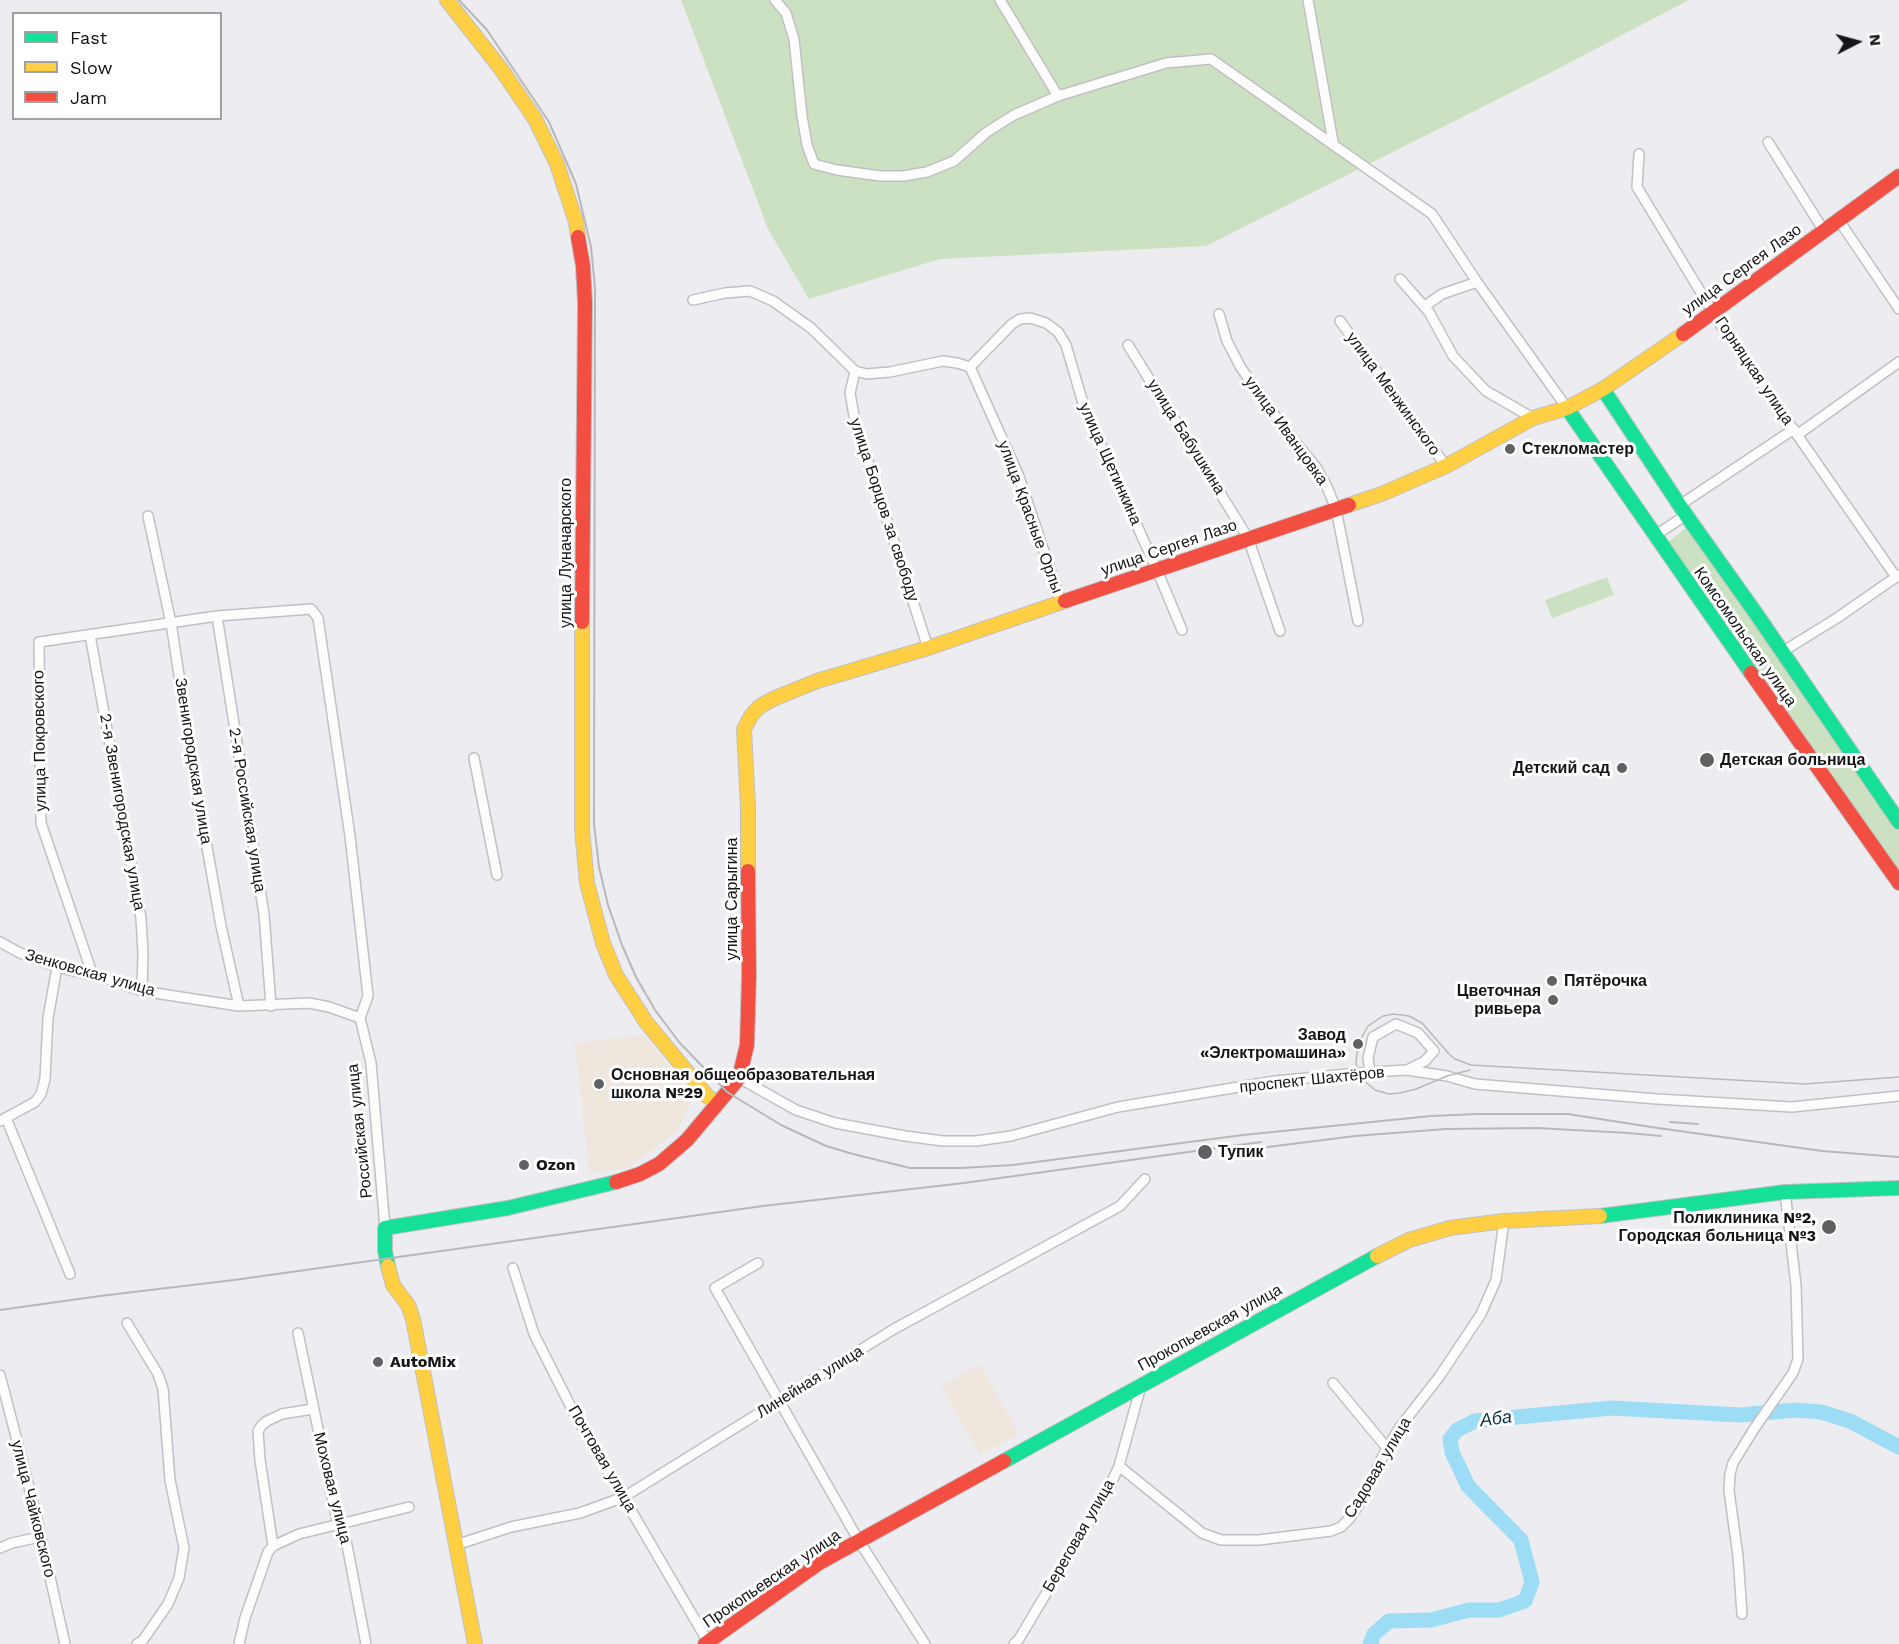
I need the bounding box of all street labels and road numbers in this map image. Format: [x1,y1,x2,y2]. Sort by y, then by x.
street label: улица Сергея Лазо [1679,220,1805,320]
street label: Горняцкая улица [1711,313,1797,429]
street label: улица Менжинского [1342,329,1444,459]
street label: улица Иванцовка [1240,373,1332,489]
street label: улица Бабушкина [1143,376,1229,498]
street label: улица Щетинкина [1074,400,1146,528]
street label: улица Борцов за свободу [845,416,923,604]
street label: улица Красные Орлы [993,438,1067,596]
street label: улица Луначарского [556,478,576,628]
street label: улица Сергея Лазо [1098,516,1240,580]
street label: Комсомольская улица [1690,564,1800,710]
street label: улица Покровского [29,670,51,812]
street label: Звенигородская улица [170,676,216,846]
street label: 2-я Звенигородская улица [95,712,149,912]
street label: 2-я Российская улица [225,726,269,894]
street label: улица Сарыгина [722,838,742,960]
street label: Зенковская улица [23,945,157,1001]
street label: Российская улица [343,1063,377,1199]
street label: проспект Шахтёров [1238,1063,1386,1097]
street label: Прокопьевская улица [1135,1280,1285,1376]
street label: Линейная улица [753,1342,867,1422]
street label: Почтовая улица [564,1402,640,1516]
street label: Садовая улица [1340,1414,1416,1522]
street label: Моховая улица [309,1430,355,1546]
street label: улица Чайковского [7,1438,59,1580]
street label: Береговая улица [1039,1476,1119,1596]
street label: Прокопьевская улица [700,1526,844,1632]

